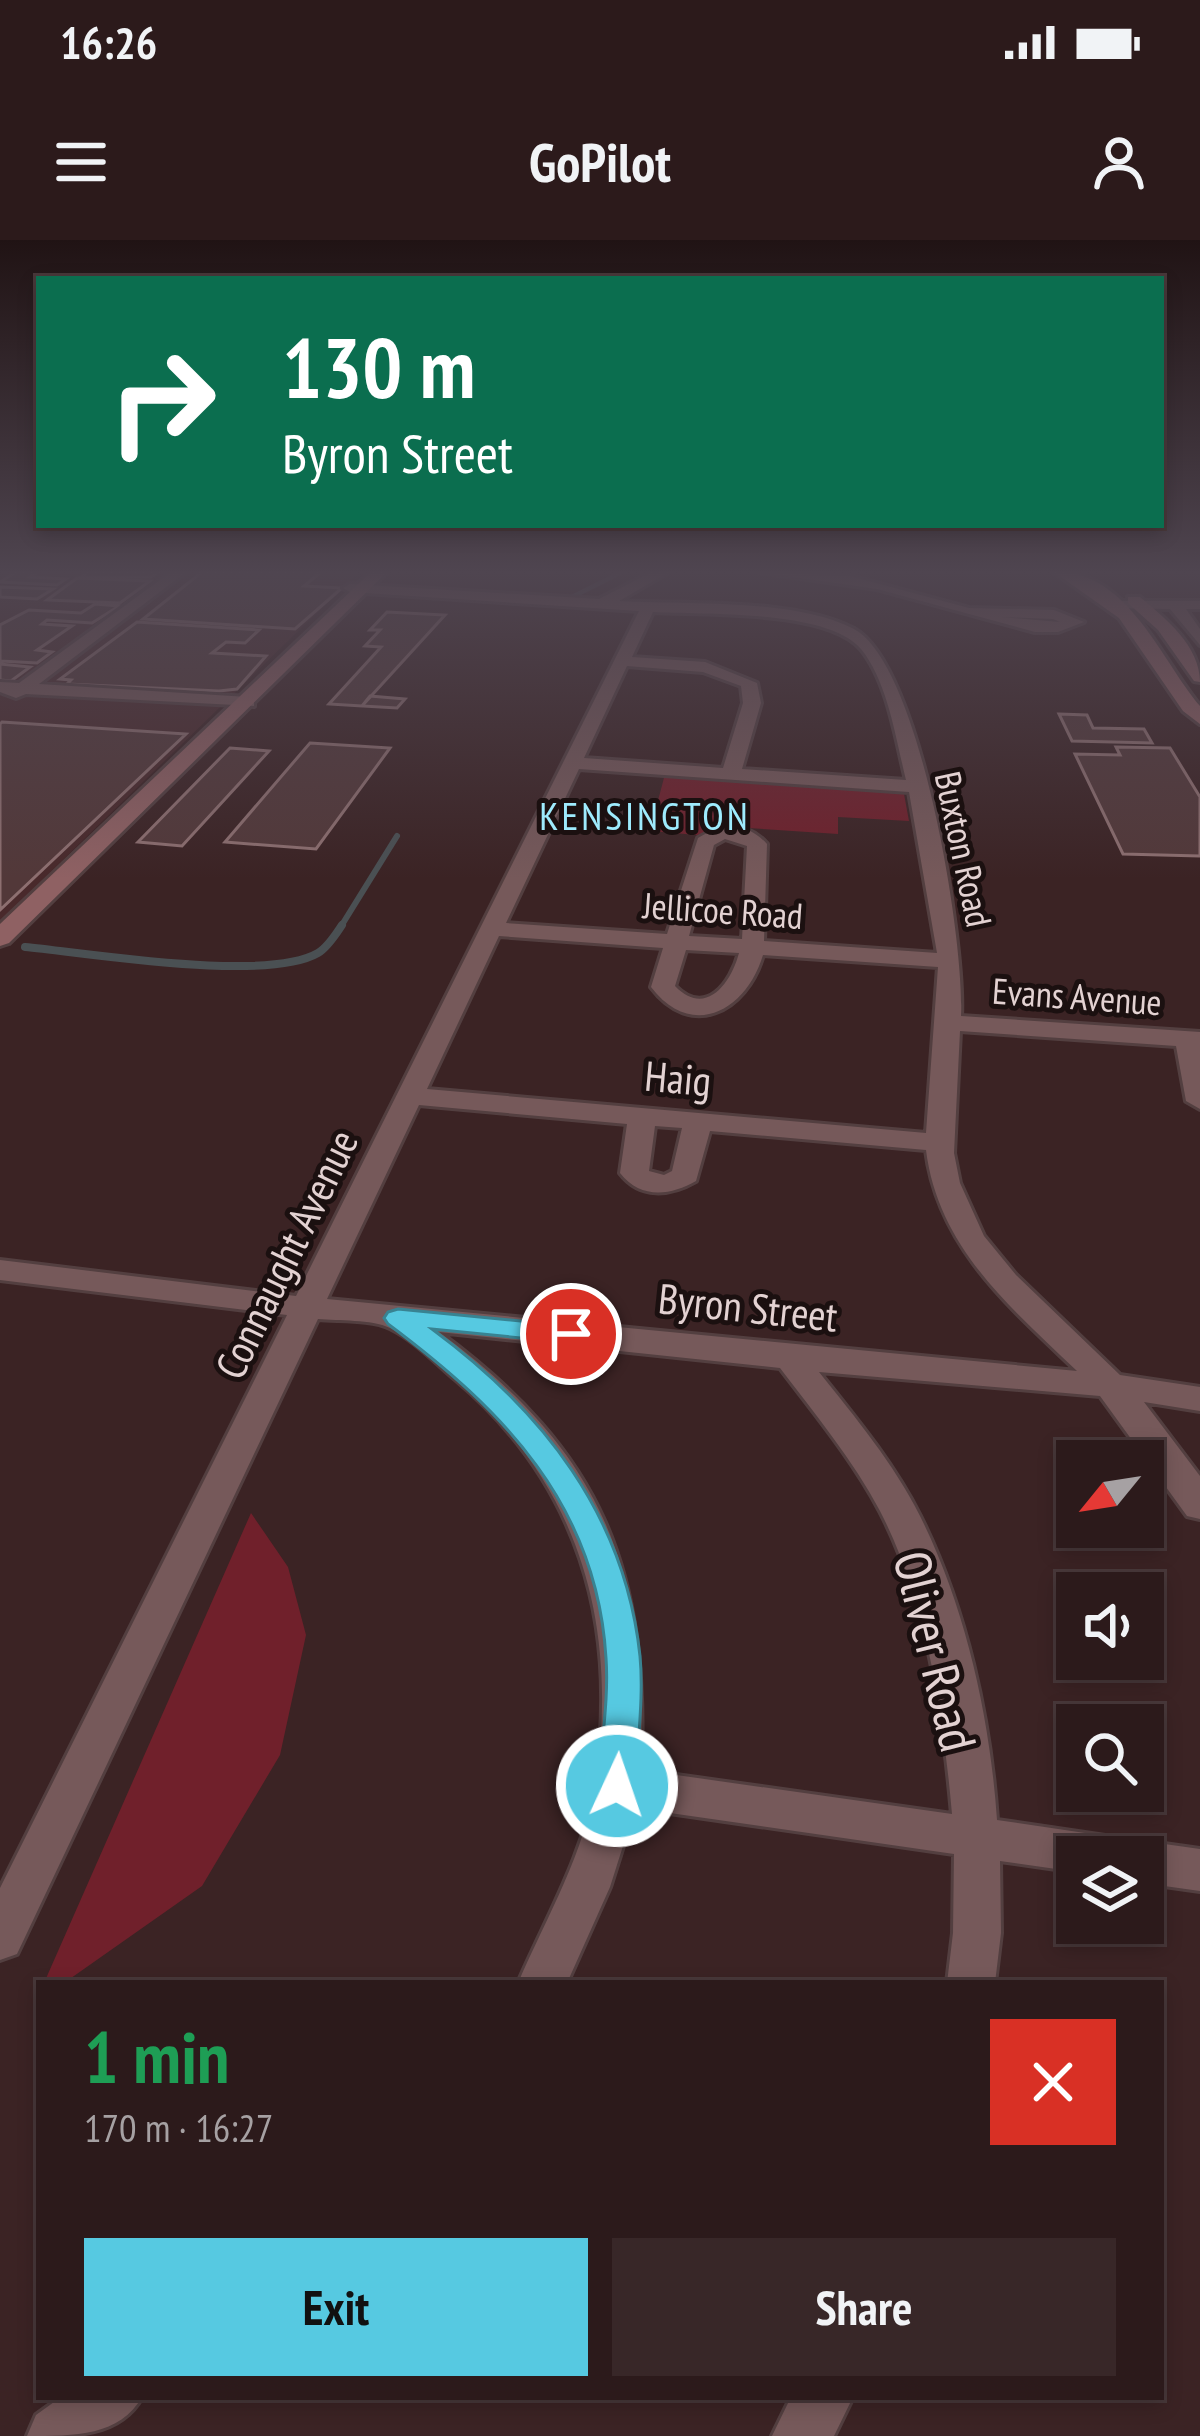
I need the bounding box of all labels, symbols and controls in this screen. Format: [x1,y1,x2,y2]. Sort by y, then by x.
text: 16:26 [60,13,157,71]
text: GoPilot [529,127,671,197]
icon: menu [48,129,114,195]
icon: person [1086,129,1152,195]
text: 130 m [282,312,475,421]
icon: right [84,324,240,480]
text: Byron Street [282,418,513,488]
street label: Buxton Road [925,767,1003,931]
district label: KENSINGTON [539,790,751,841]
street label: Jellicoe Road [641,881,804,939]
street label: Evans Avenue [991,967,1163,1025]
street label: Haig [642,1048,714,1108]
street label: Connaught Avenue [202,1120,370,1388]
street label: Byron Street [656,1270,841,1344]
pin [520,1283,622,1385]
icon: arrive [538,1301,604,1367]
north arrow [1056,1440,1164,1548]
map controls [1056,1440,1164,1944]
street label: Oliver Road [879,1544,993,1758]
button: sound [1056,1572,1164,1680]
button: search [1056,1704,1164,1812]
position arrow [554,1723,680,1849]
button: layers [1056,1836,1164,1944]
text: 1 min [84,2010,229,2103]
button: close [990,2019,1116,2145]
text: 170 m · 16:27 [84,2102,273,2153]
button: Exit [84,2238,588,2376]
button: Share [612,2238,1116,2376]

